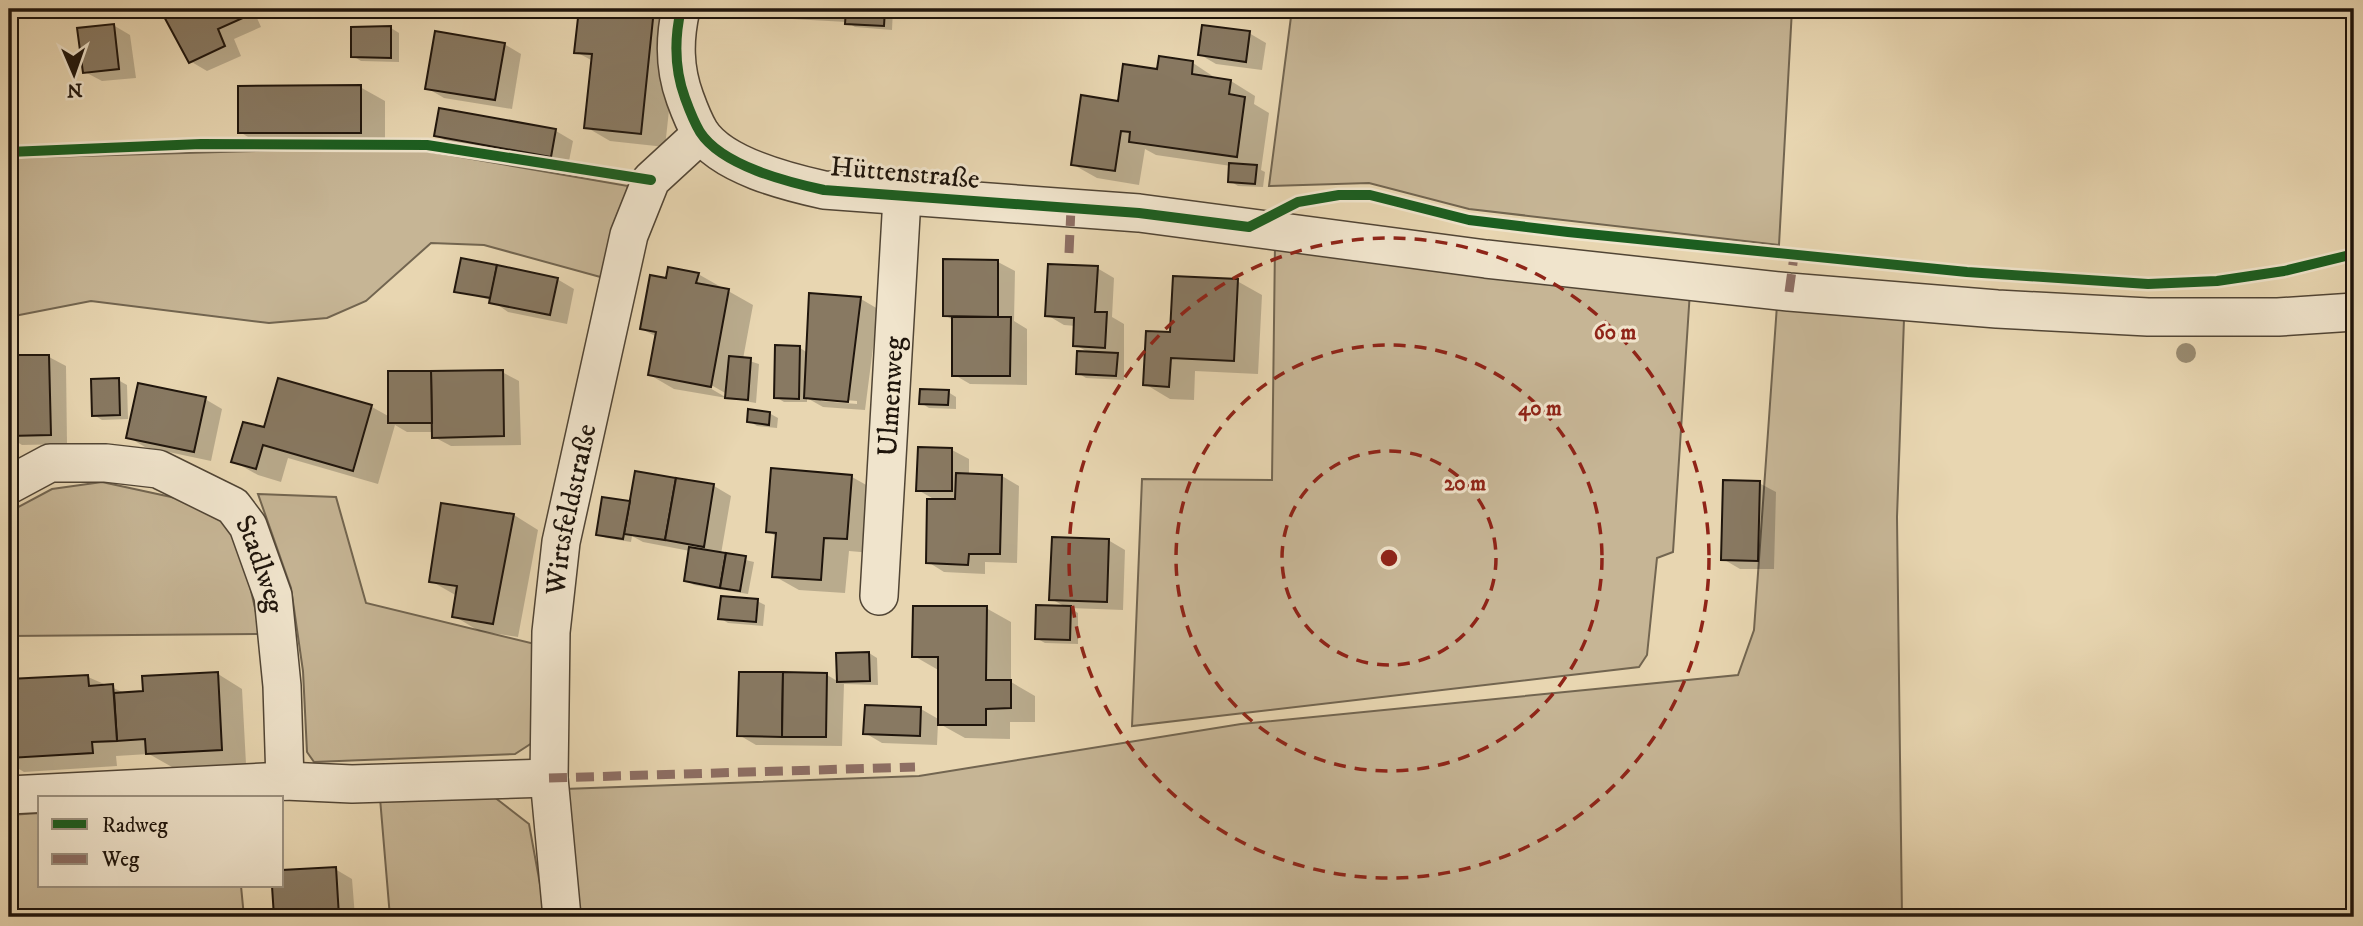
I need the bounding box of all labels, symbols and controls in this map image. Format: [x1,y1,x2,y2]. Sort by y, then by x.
north arrow [38,38,108,108]
text: N [66,78,83,101]
street label: Hüttenstraße [829,149,981,197]
text: 60 m [1594,320,1636,346]
street label: Ulmenweg [870,335,911,457]
text: 40 m [1518,396,1562,422]
street label: Wirtsfeldstraße [538,420,604,598]
text: 20 m [1444,471,1486,497]
street label: Stadlweg [228,508,292,615]
centre of rings [1377,546,1401,570]
legend [38,796,284,888]
text: Radweg [102,813,168,839]
text: Weg [101,847,140,873]

